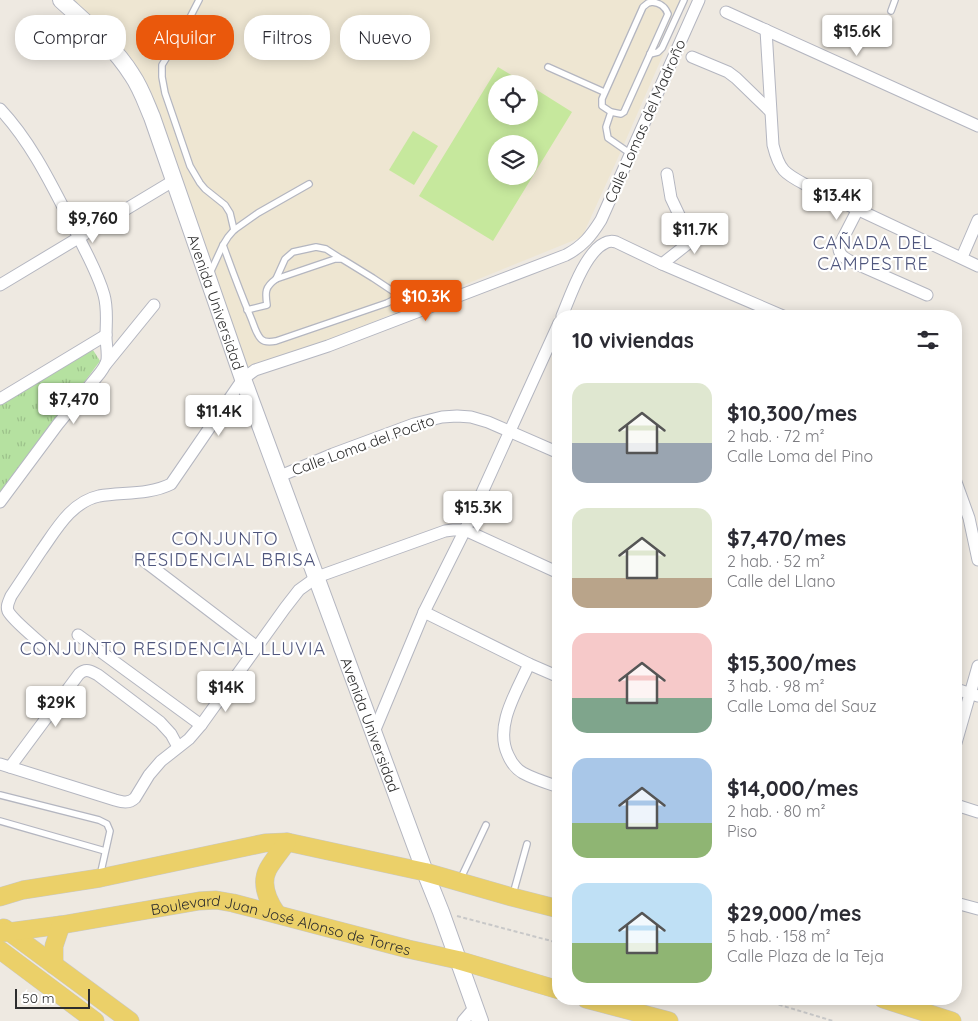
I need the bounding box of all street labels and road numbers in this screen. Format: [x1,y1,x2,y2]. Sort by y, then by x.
street label: Calle Lomas del Madroño [600,36,690,206]
street label: Avenida Universidad [184,232,249,372]
street label: Calle Loma del Pocito [289,410,437,480]
street label: Avenida Universidad [337,655,404,795]
street label: Boulevard Juan José Alonso de Torres [149,890,413,959]

